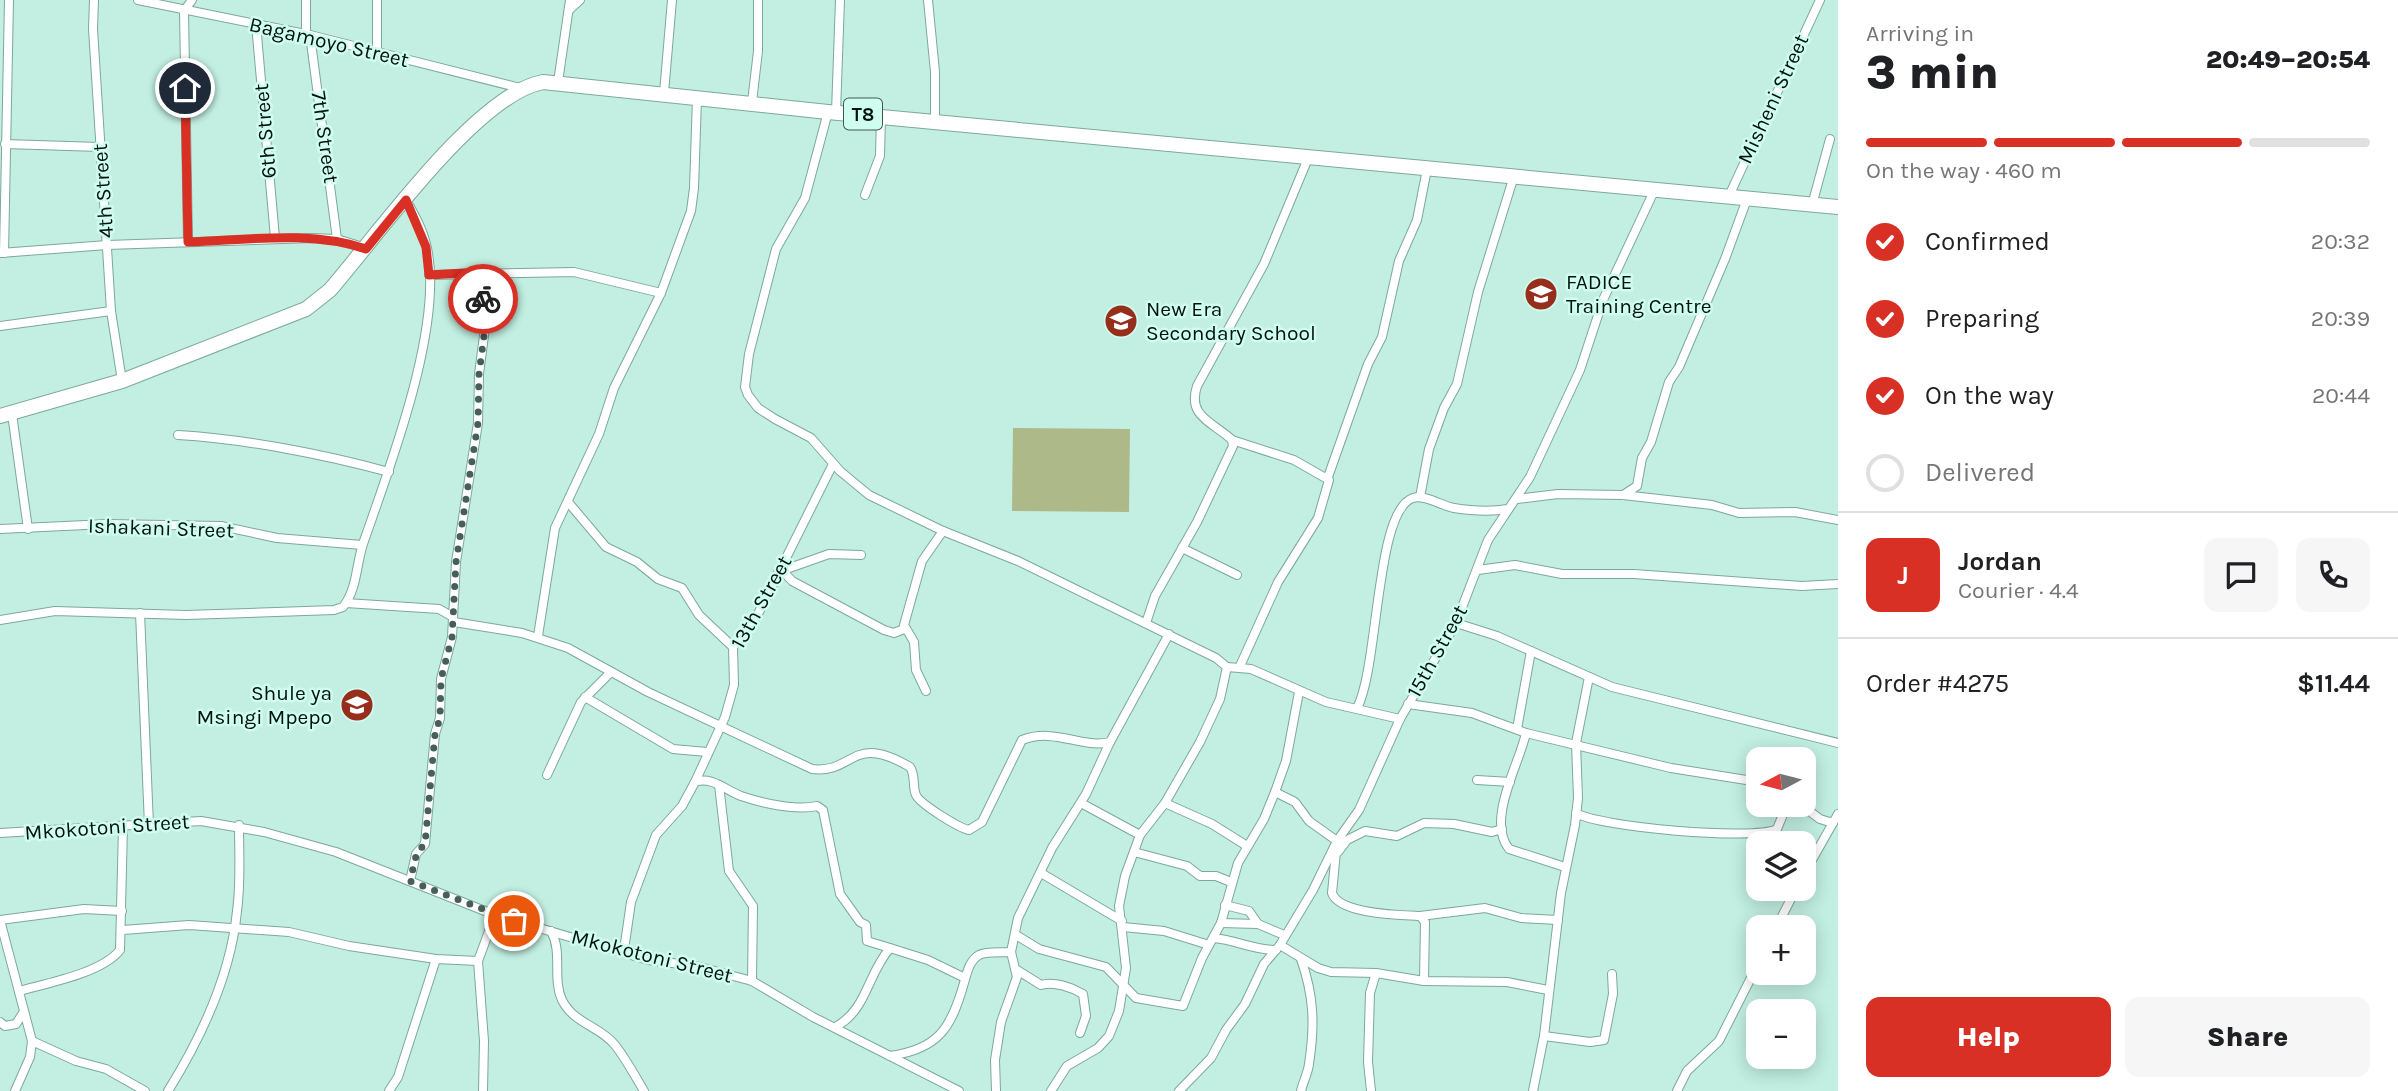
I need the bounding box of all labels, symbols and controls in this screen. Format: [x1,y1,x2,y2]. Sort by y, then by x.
street label: Bagamoyo Street [247,12,411,72]
text: Arriving in [1866,20,1974,47]
street label: Misheni Street [1733,30,1814,168]
text: 20:49–20:54 [2206,44,2370,75]
text: 3 min [1866,46,1999,100]
pin [155,58,215,118]
icon: home [166,69,204,107]
street label: 6th Street [249,82,281,179]
street label: 7th Street [307,89,343,185]
road number: T8 [844,98,882,130]
street label: 4th Street [88,143,118,239]
text: On the way · 460 m [1866,157,2062,184]
icon: check [1866,223,1904,261]
text: Confirmed [1925,226,2050,257]
text: 20:32 [2311,228,2370,255]
courier [448,264,518,334]
place label: FADICE Training Centre [1566,270,1711,318]
school or university icon: FADICE Training Centre [1522,275,1560,313]
icon: bike [464,280,502,318]
place label: New Era Secondary School [1146,297,1316,345]
icon: check [1866,300,1904,338]
school or university icon: New Era Secondary School [1102,302,1140,340]
text: Preparing [1925,303,2039,334]
text: 20:39 [2311,305,2370,332]
icon: check [1866,377,1904,415]
text: On the way [1925,380,2054,411]
text: 20:44 [2312,382,2370,409]
text: Delivered [1925,457,2035,488]
street label: Ishakani Street [88,513,235,543]
button: chat [2204,538,2278,612]
button: phone [2296,538,2370,612]
text: Jordan [1958,546,2042,577]
street label: 13th Street [726,551,796,653]
text: J [1897,560,1909,591]
text: Courier · 4.4 [1958,577,2079,604]
street label: 15th Street [1402,600,1472,701]
text: Order #4275 [1866,668,2009,699]
text: $11.44 [2297,668,2370,699]
place label: Shule ya Msingi Mpepo [197,681,332,729]
school or university icon: Shule ya Msingi Mpepo [338,686,376,724]
north arrow [1746,747,1816,817]
map controls [1746,747,1816,1069]
street label: Mkokotoni Street [24,809,190,845]
button: layers [1746,831,1816,901]
pin [484,891,544,951]
icon: bag [495,902,533,940]
button: + [1746,915,1816,985]
street label: Mkokotoni Street [569,924,735,988]
button: Help [1866,997,2111,1077]
button: Share [2125,997,2370,1077]
button: − [1746,999,1816,1069]

